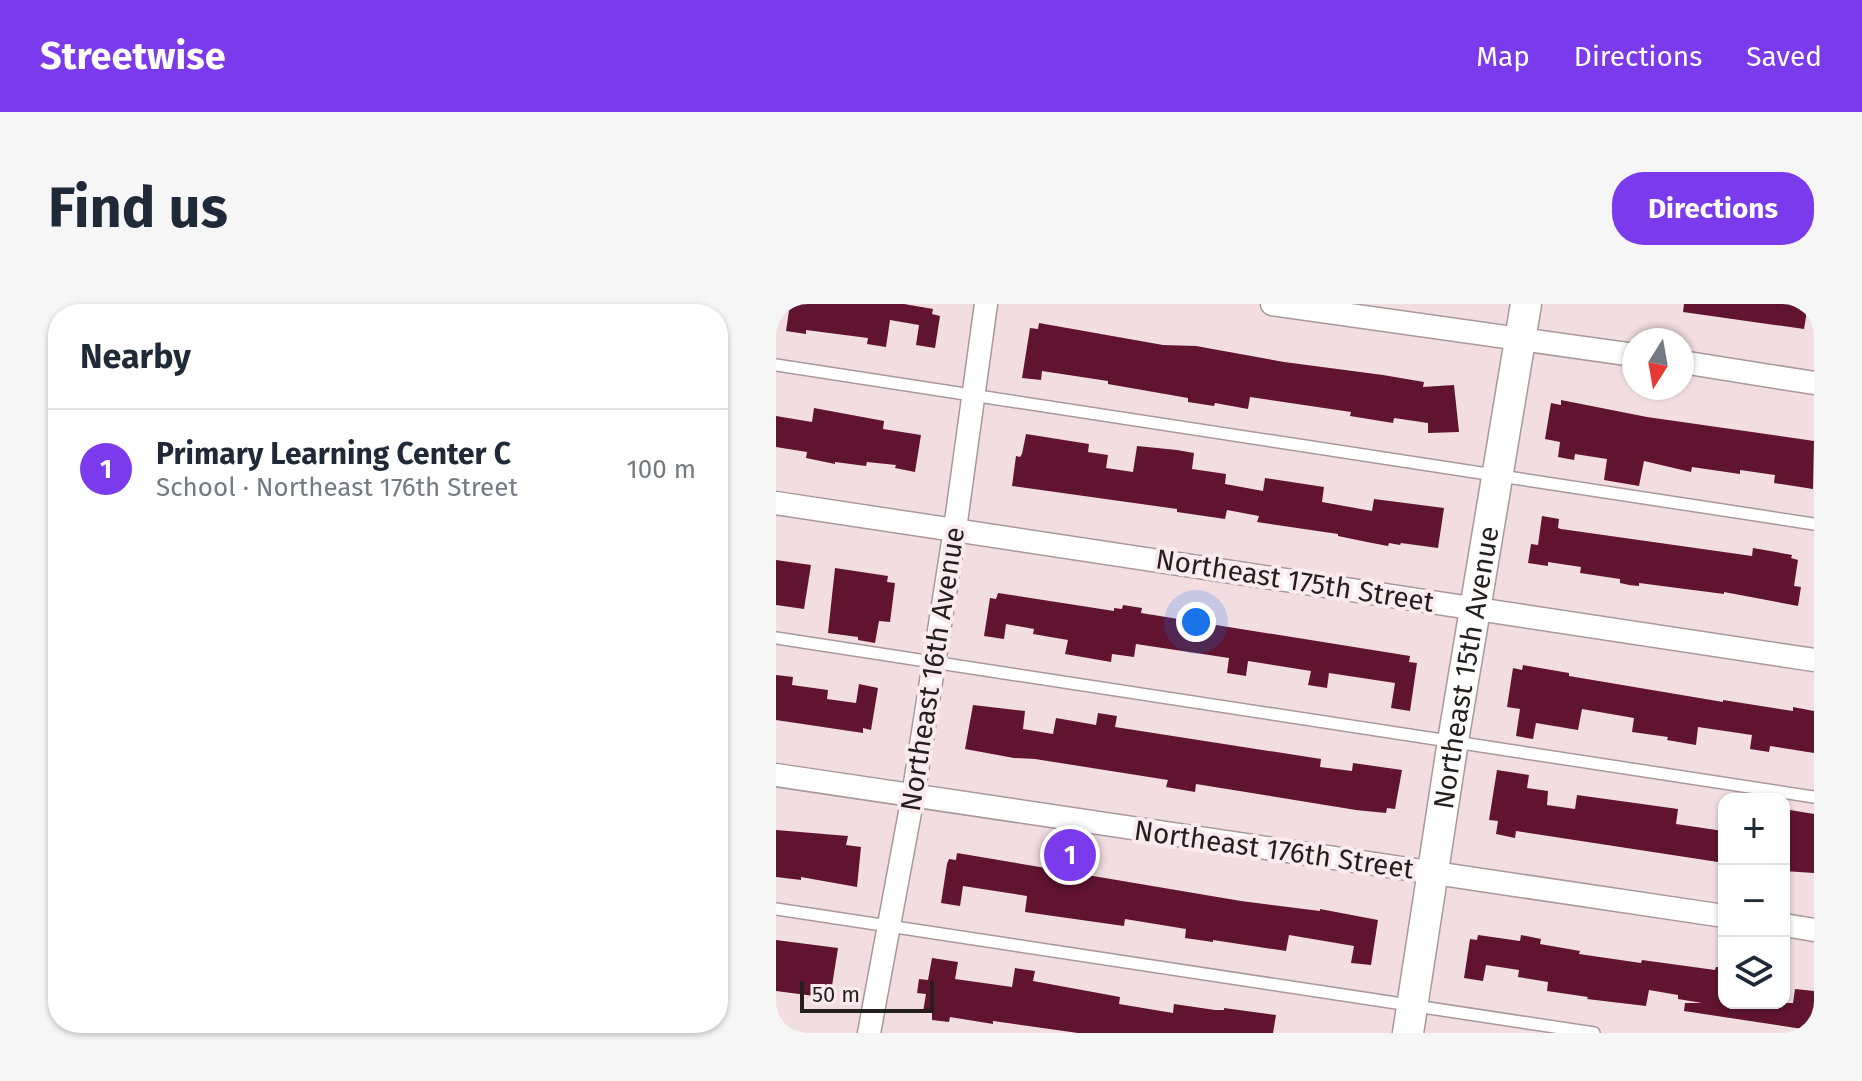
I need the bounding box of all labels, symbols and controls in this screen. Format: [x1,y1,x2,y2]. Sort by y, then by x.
text: Streetwise [40,33,226,79]
text: Map [1476,40,1530,73]
text: Directions [1574,40,1702,73]
text: Saved [1746,40,1822,73]
button: Directions [1612,172,1814,245]
text: Find us [48,175,228,242]
north arrow [1622,328,1694,400]
text: Nearby [80,336,191,377]
text: Primary Learning Center C [156,436,511,472]
text: 1 [100,454,112,485]
text: 100 m [627,454,696,485]
text: School · Northeast 176th Street [156,472,518,503]
street label: Northeast 15th Avenue [1427,524,1506,811]
street label: Northeast 16th Avenue [894,525,971,814]
street label: Northeast 175th Street [1153,542,1437,619]
your location [1176,602,1216,642]
map controls [1718,793,1790,1009]
button: + [1718,793,1790,865]
street label: Northeast 176th Street [1132,814,1417,886]
pin: 1 [1044,825,1096,885]
button: − [1718,865,1790,937]
button: layers [1718,937,1790,1009]
scale bar [800,977,934,1013]
text: 50 m [812,981,860,1008]

